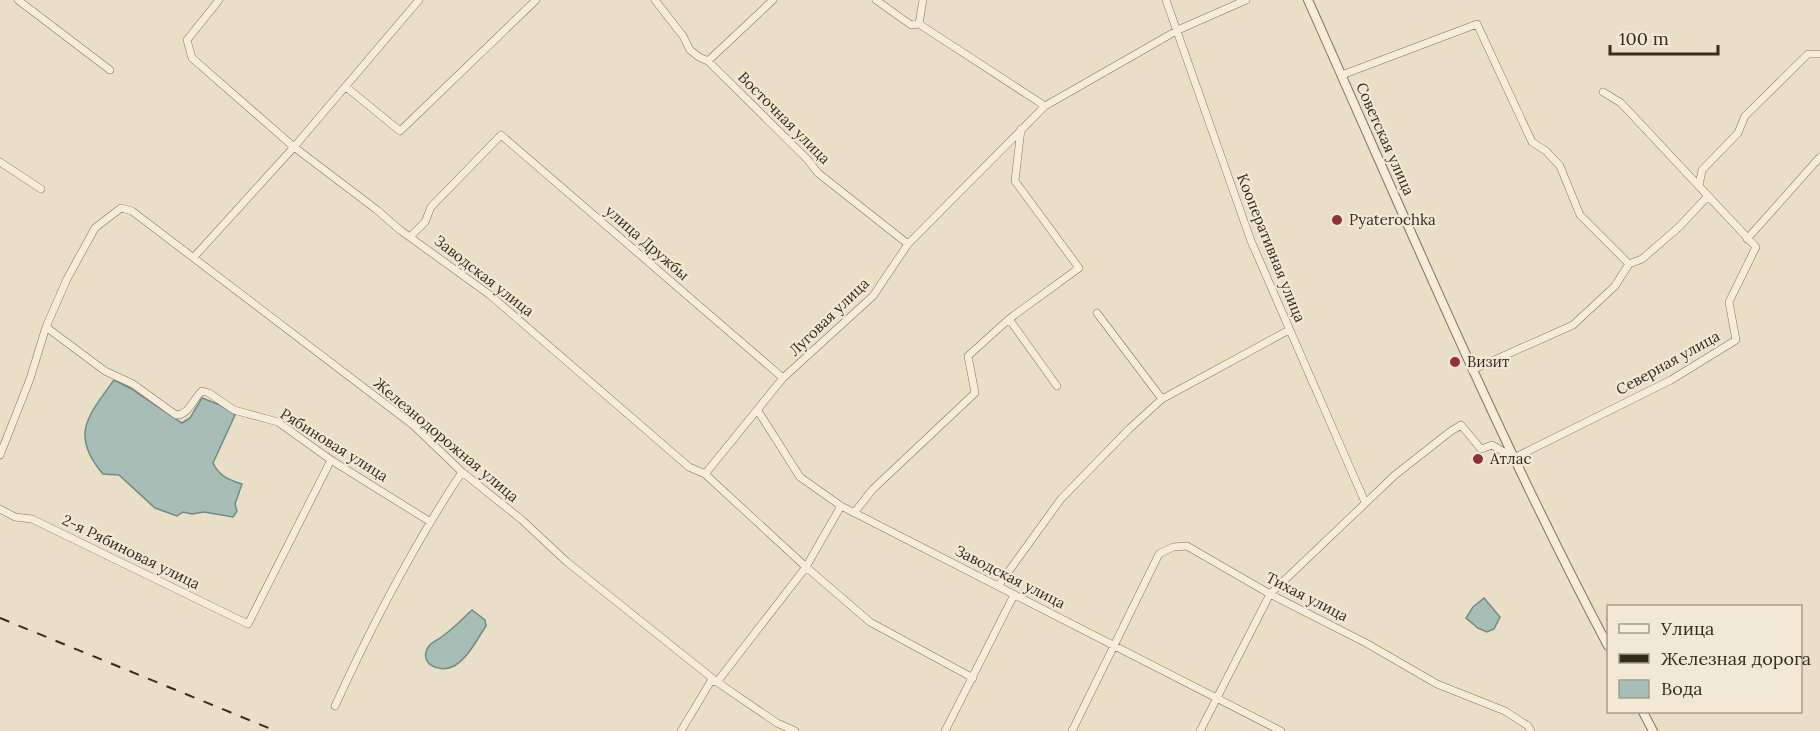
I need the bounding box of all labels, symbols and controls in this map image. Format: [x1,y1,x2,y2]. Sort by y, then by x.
scale bar [1610,18,1718,56]
text: 100 m [1619,27,1669,50]
street label: Восточная улица [734,67,835,168]
street label: Советская улица [1352,79,1419,198]
street label: Кооперативная улица [1233,171,1310,325]
street label: улица Дружбы [601,201,693,284]
place label: Pyaterochka [1349,210,1436,229]
marker: Pyaterochka [1330,213,1344,227]
street label: Заводская улица [431,231,538,321]
street label: Луговая улица [785,273,873,360]
street label: Северная улица [1612,326,1723,399]
place label: Визит [1467,352,1510,371]
marker: Визит [1448,355,1462,369]
street label: Железнодорожная улица [370,373,523,506]
street label: Рябиновая улица [277,404,392,486]
place label: Атлас [1489,449,1531,468]
marker: Атлас [1471,452,1485,466]
street label: 2-я Рябиновая улица [59,510,203,593]
street label: Заводская улица [952,541,1069,613]
street label: Тихая улица [1263,568,1352,626]
legend [1607,605,1802,713]
text: Улица [1660,617,1714,640]
text: Железная дорога [1661,647,1811,670]
text: Вода [1661,677,1703,700]

